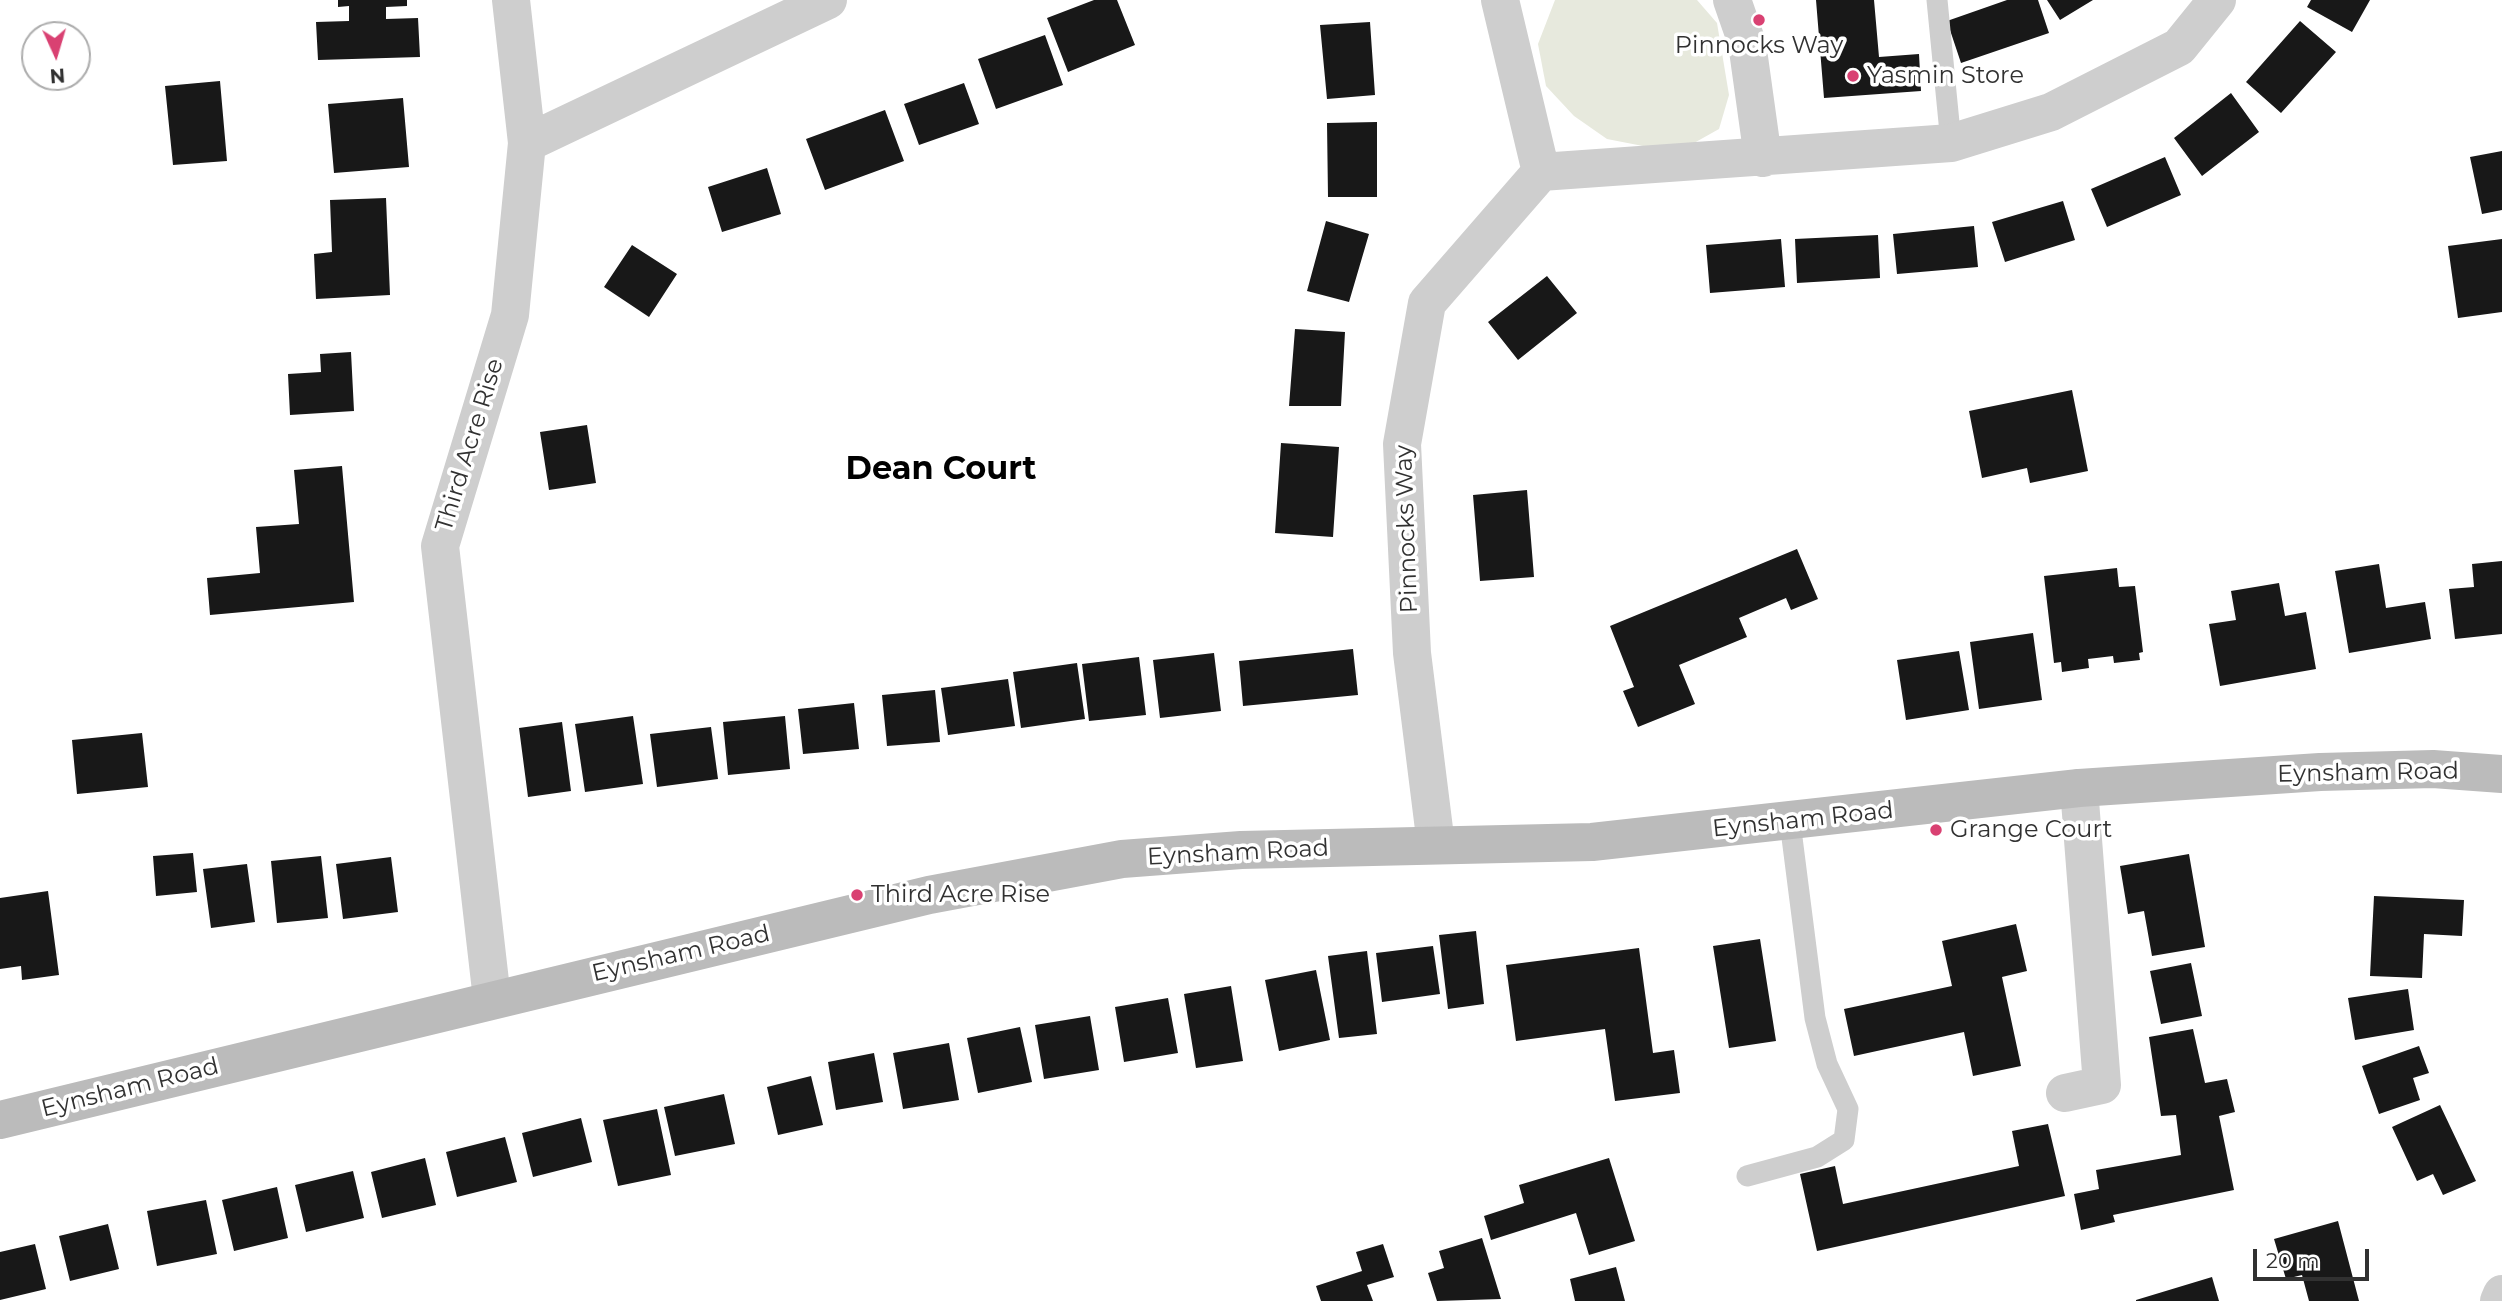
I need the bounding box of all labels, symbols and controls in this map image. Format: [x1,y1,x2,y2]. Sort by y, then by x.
marker: Pinnocks Way [1751,12,1767,28]
north arrow [21,21,91,91]
place label: Pinnocks Way [1675,32,1843,60]
place label: Yasmin Store [1867,62,2024,90]
text: N [49,63,66,87]
marker: Yasmin Store [1845,68,1861,84]
street label: Third Acre Rise [430,355,510,535]
street label: Pinnocks Way [1390,444,1424,614]
district label: Dean Court [846,451,1036,489]
street label: Eynsham Road [2277,757,2459,789]
street label: Eynsham Road [1711,796,1895,844]
place label: Grange Court [1950,816,2112,844]
marker: Grange Court [1928,822,1944,838]
street label: Eynsham Road [1146,834,1330,872]
place label: Third Acre Rise [871,881,1050,909]
marker: Third Acre Rise [849,887,865,903]
street label: Eynsham Road [589,920,773,988]
street label: Eynsham Road [38,1052,222,1124]
scale bar [2257,1234,2372,1278]
text: 20 m [2266,1248,2320,1273]

